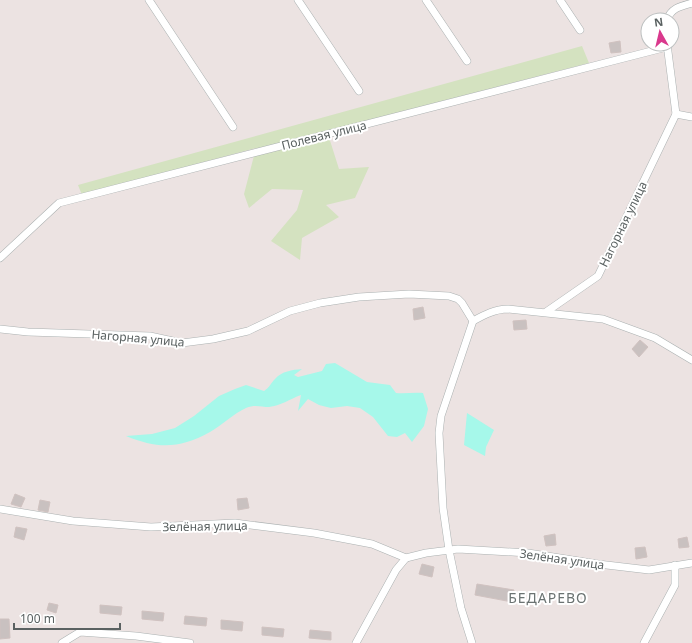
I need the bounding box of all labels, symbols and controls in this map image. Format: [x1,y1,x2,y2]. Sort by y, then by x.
north arrow [640,12,680,52]
text: N [653,14,664,30]
street label: Полевая улица [280,116,368,154]
street label: Нагорная улица [595,178,651,270]
street label: Нагорная улица [91,325,185,351]
street label: Зелёная улица [162,517,248,535]
street label: Зелёная улица [519,545,605,573]
district label: БЕДАРЕВО [508,588,588,607]
scale bar [14,605,120,631]
text: 100 m [20,610,55,627]

